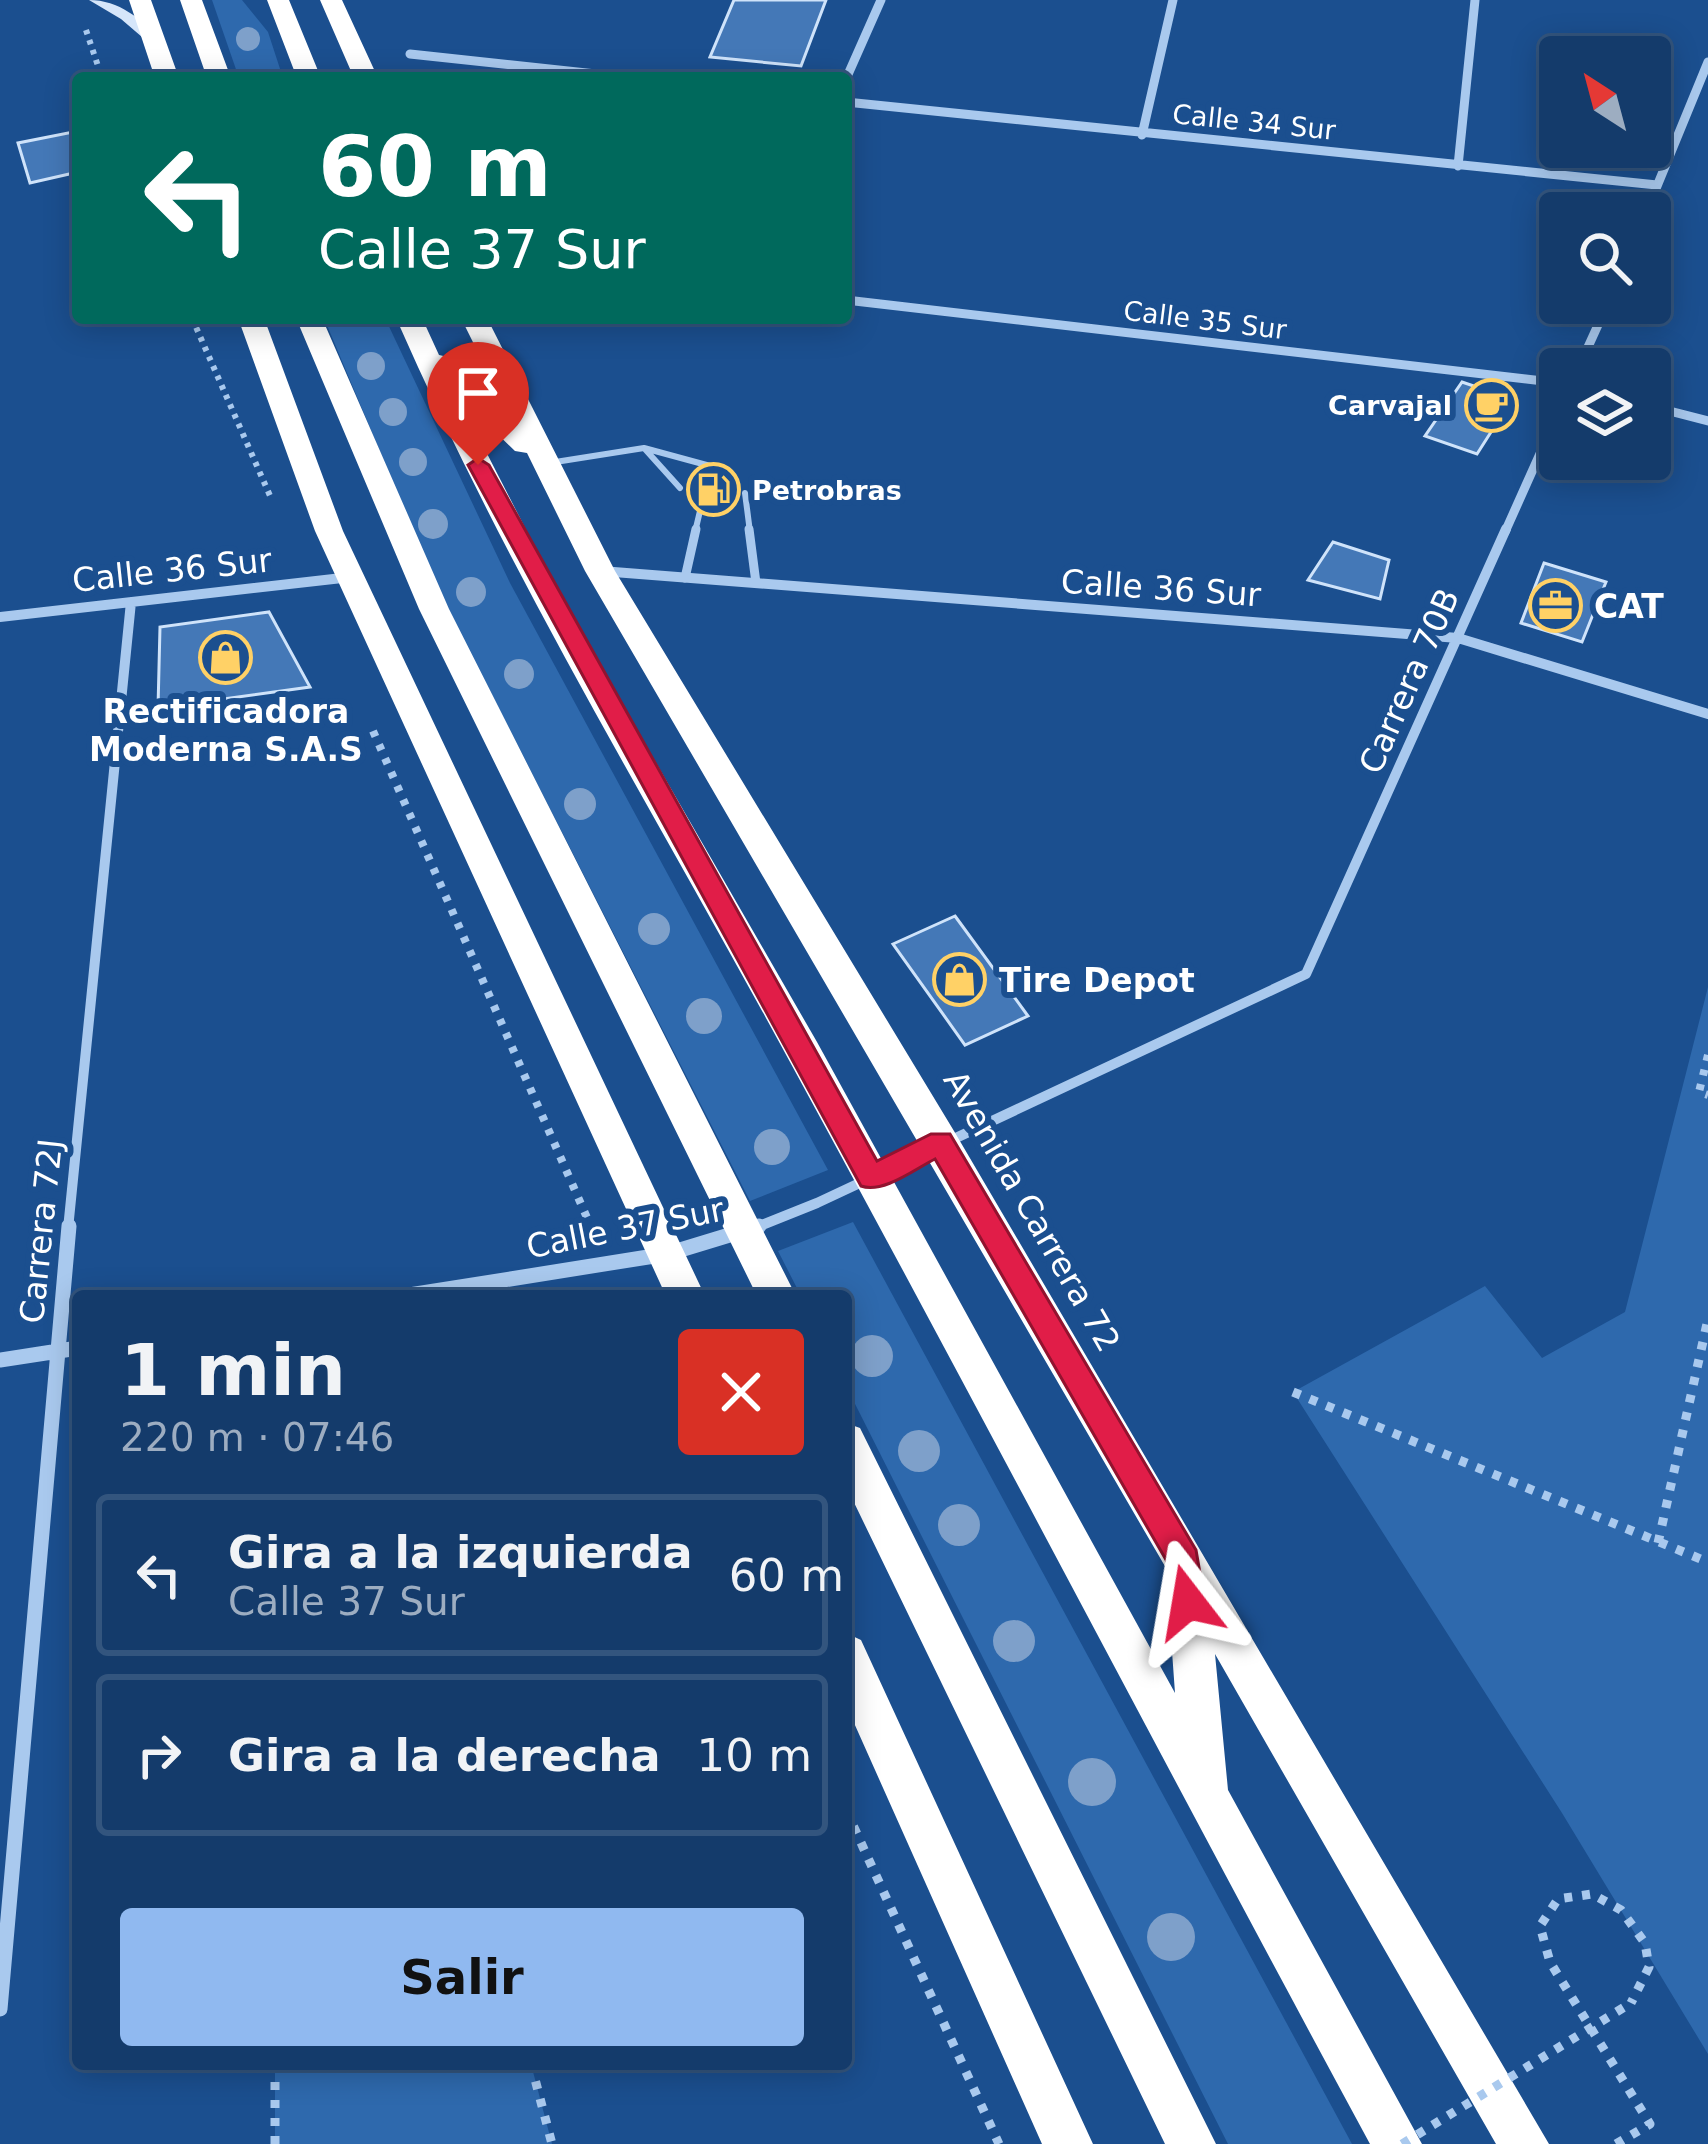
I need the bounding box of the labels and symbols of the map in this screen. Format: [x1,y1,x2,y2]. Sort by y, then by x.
north arrow [1539,36,1671,168]
street label: Calle 34 Sur [1171,98,1338,146]
street label: Calle 35 Sur [1122,295,1289,345]
pin [427,342,529,465]
cafe icon: Carvajal [1463,377,1519,433]
place label: Carvajal [1328,390,1452,421]
fuel station icon: Petrobras [685,462,741,518]
place label: Petrobras [752,475,902,506]
street label: Calle 36 Sur [70,540,274,600]
street label: Calle 36 Sur [1060,562,1263,614]
office icon: CAT [1527,578,1583,634]
street label: Carrera 70B [1351,582,1467,780]
place label: CAT [1594,587,1664,626]
shop icon: Rectificadora Moderna S.A.S [198,629,254,685]
place label: Rectificadora Moderna S.A.S [89,692,363,769]
shop icon: Tire Depot [932,952,988,1008]
place label: Tire Depot [999,961,1195,1000]
street label: Avenida Carrera 72 [936,1064,1128,1358]
street label: Carrera 72J [12,1137,70,1325]
street label: Calle 37 Sur [523,1190,727,1266]
position arrow [1125,1539,1251,1665]

